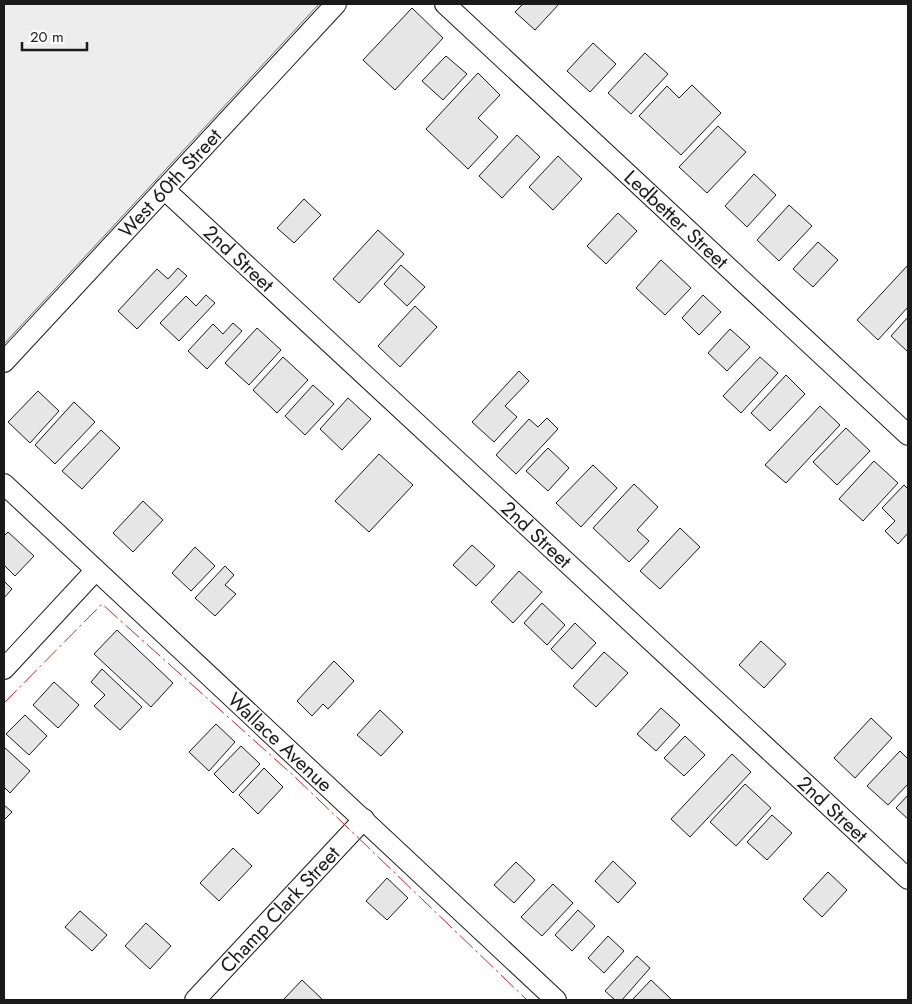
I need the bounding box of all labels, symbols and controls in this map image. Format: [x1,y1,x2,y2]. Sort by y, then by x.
scale bar [22,20,88,52]
text: 20 m [30,26,64,48]
street label: West 60th Street [112,122,229,245]
street label: Ledbetter Street [617,164,735,276]
street label: 2nd Street [197,218,280,299]
street label: 2nd Street [494,495,578,575]
street label: Wallace Avenue [221,686,339,799]
street label: 2nd Street [791,769,874,850]
street label: Champ Clark Street [213,840,347,980]

